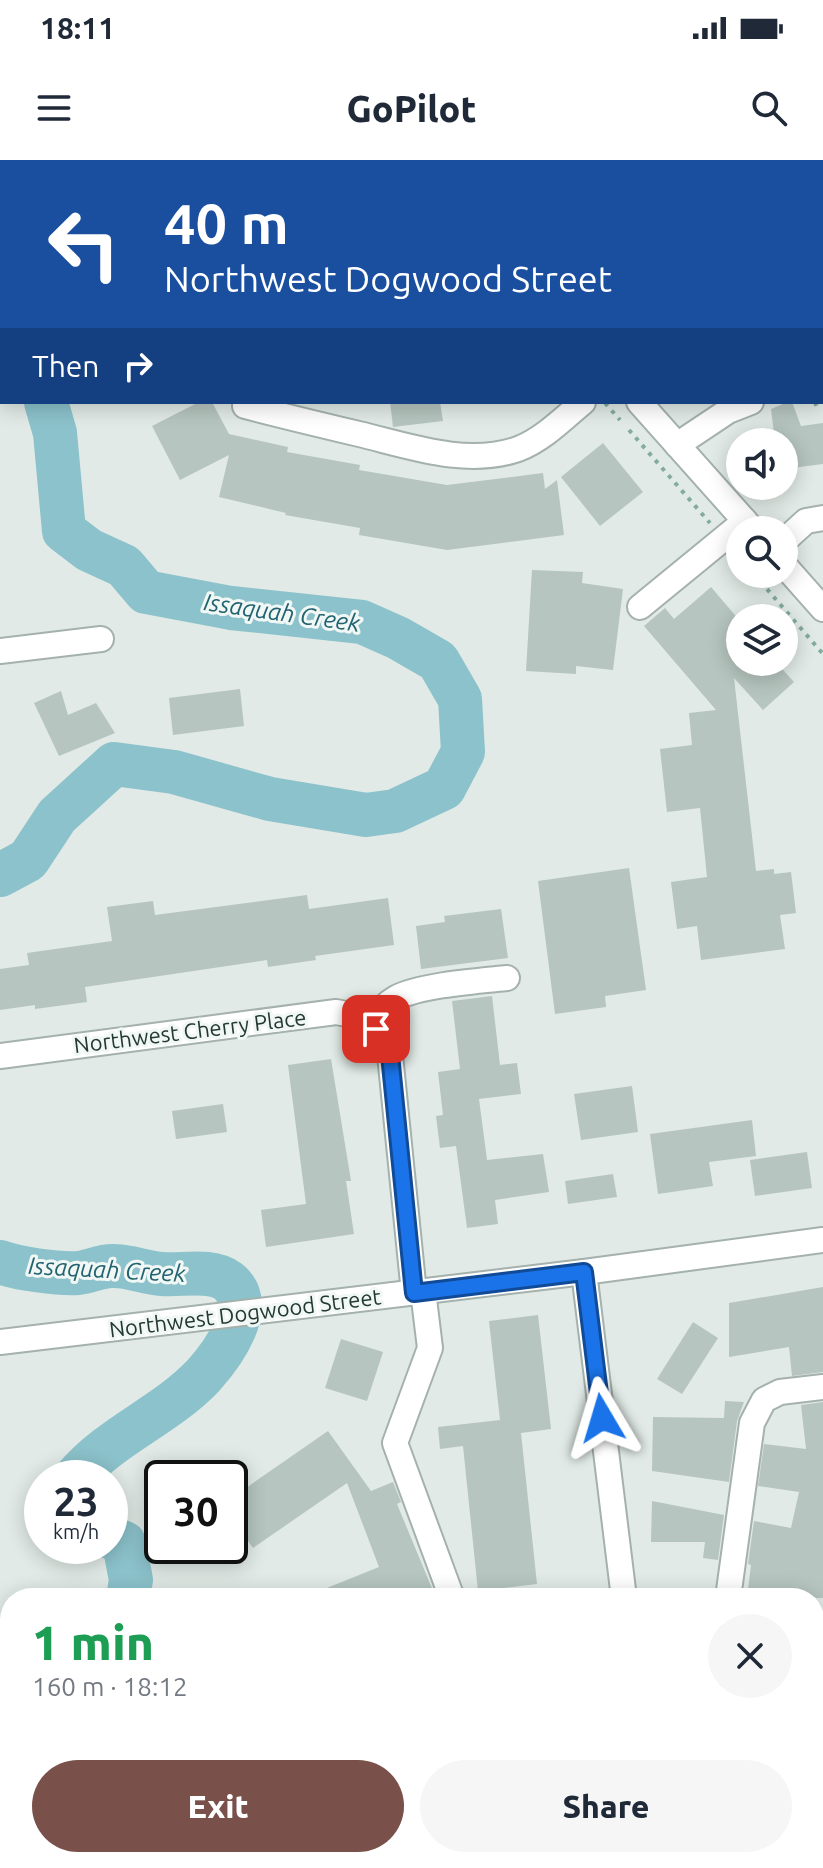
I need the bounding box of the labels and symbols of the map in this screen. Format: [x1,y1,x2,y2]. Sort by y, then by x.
water label: Issaquah Creek [202,588,363,637]
pin [342,995,410,1063]
street label: Northwest Cherry Place [72,1004,308,1057]
water label: Issaquah Creek [28,1252,187,1287]
street label: Northwest Dogwood Street [108,1283,383,1342]
position arrow [560,1376,644,1460]
speed limit sign: 30 [144,1460,248,1564]

